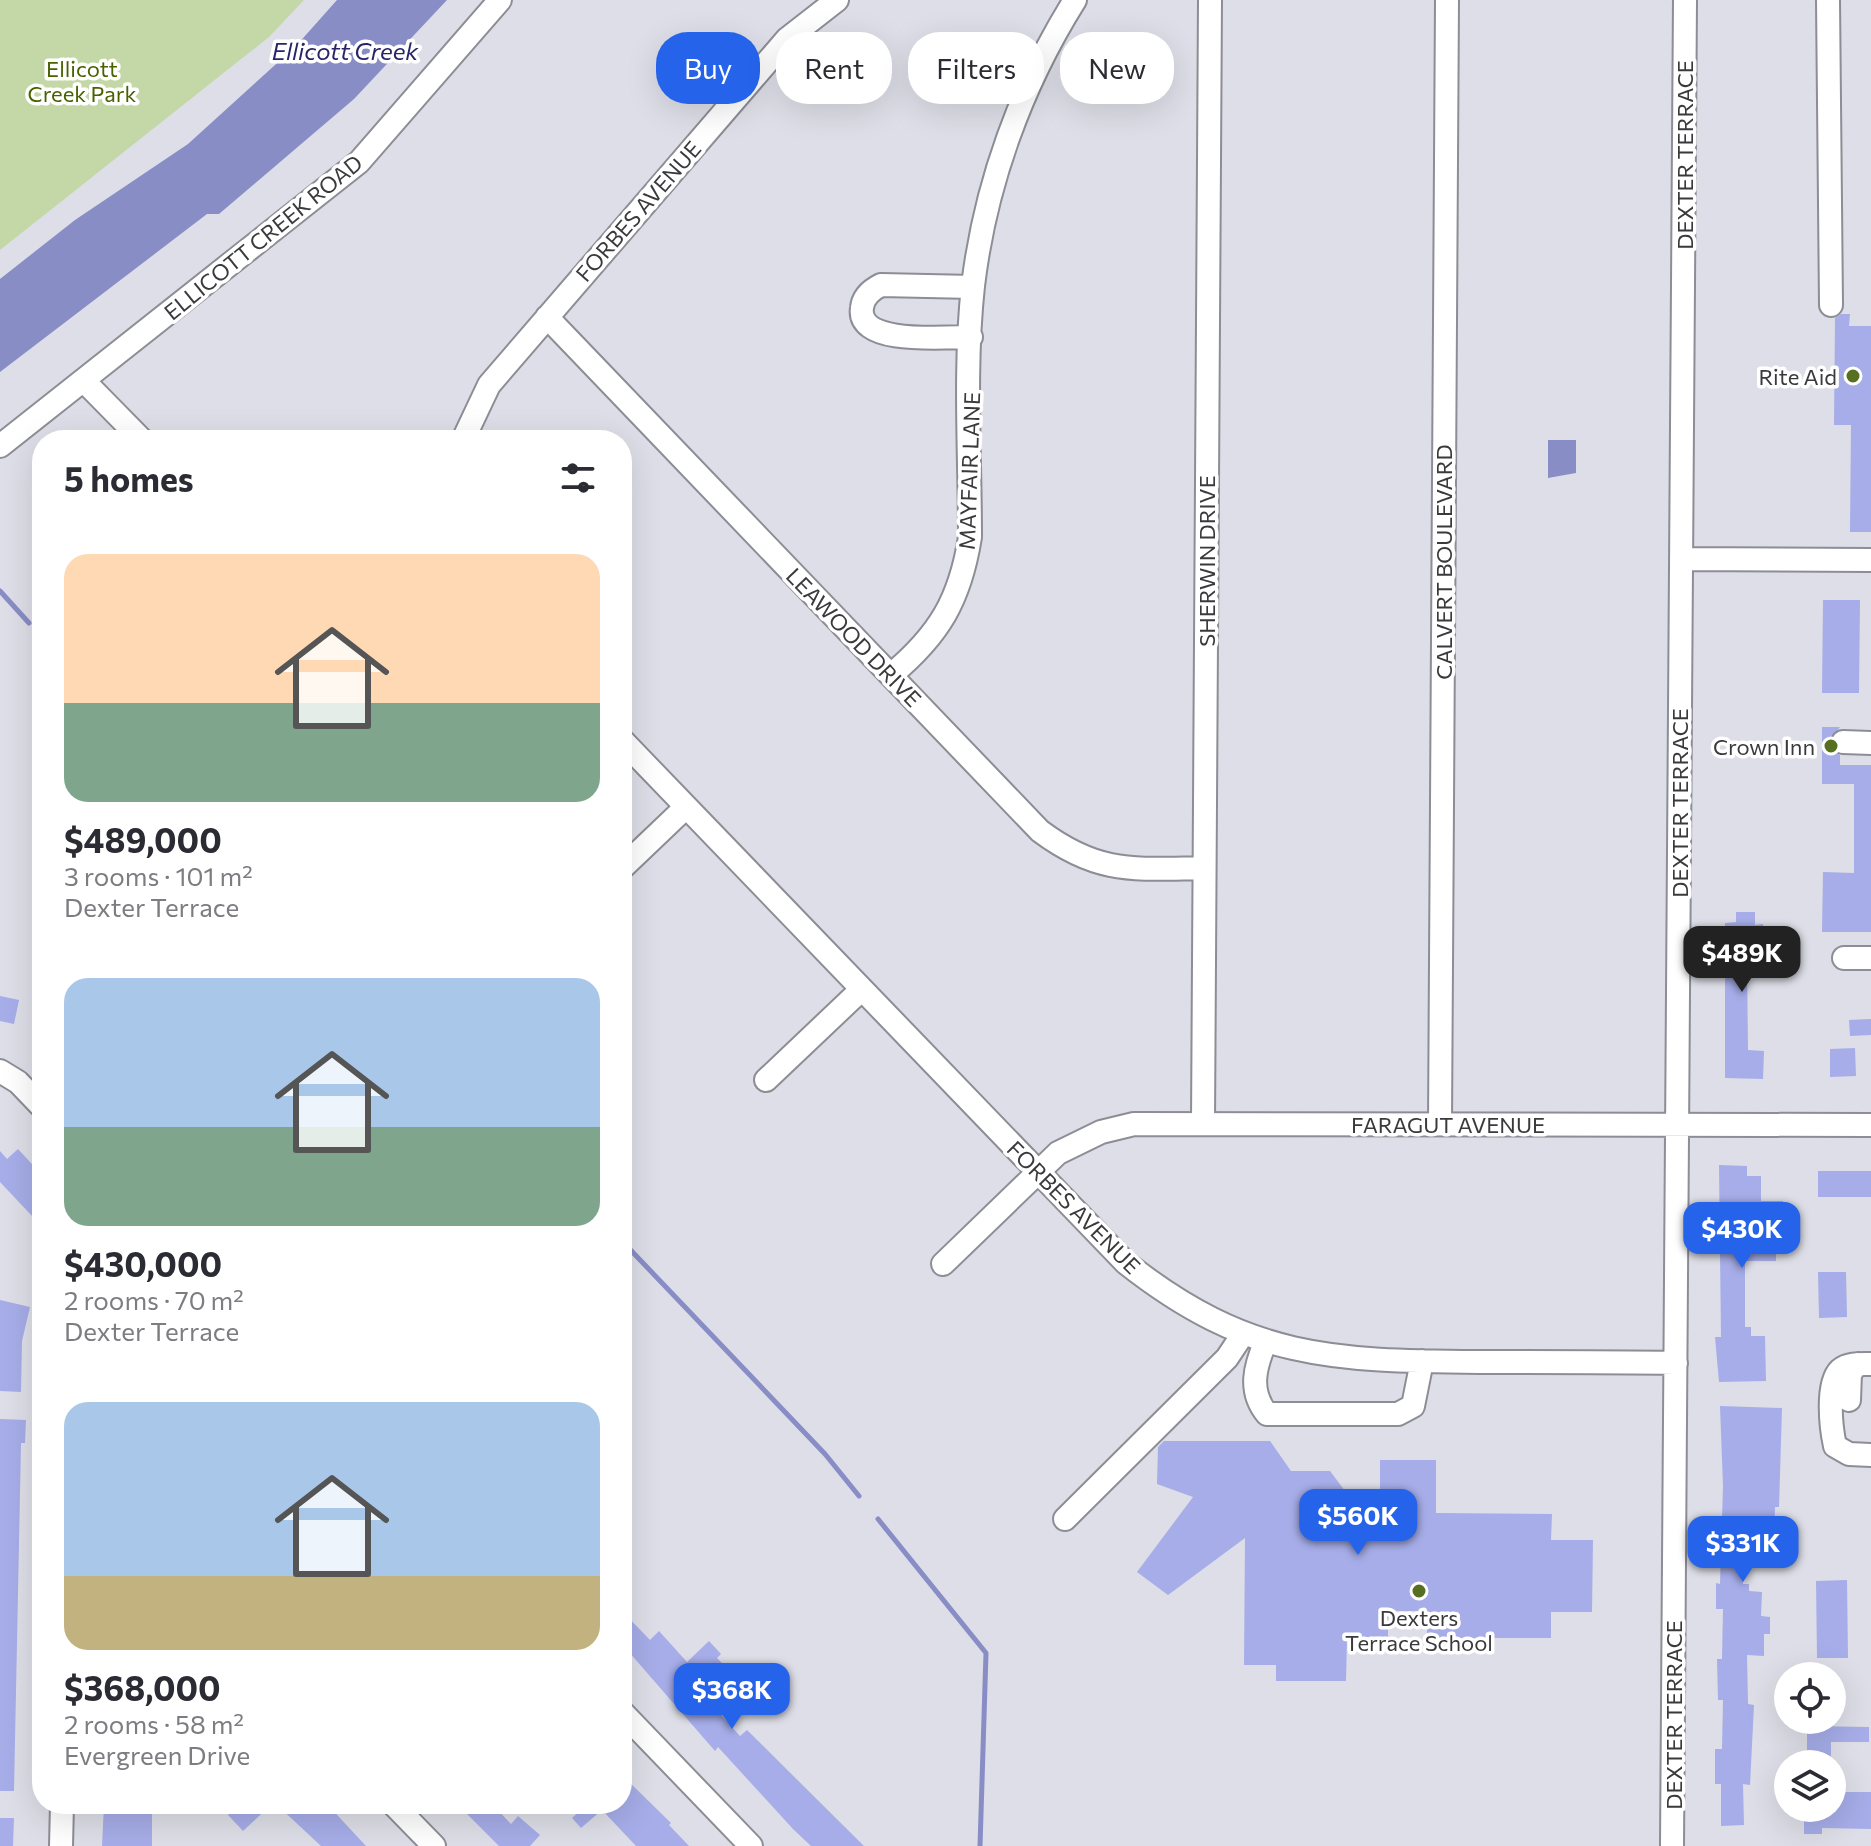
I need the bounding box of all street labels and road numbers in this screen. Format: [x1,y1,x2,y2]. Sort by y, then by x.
street label: DEXTER TERRACE [1671,60,1698,250]
street label: FORBES AVENUE [570,135,706,287]
street label: ELLICOTT CREEK ROAD [158,149,368,325]
street label: MAYFAIR LANE [953,392,985,550]
street label: CALVERT BOULEVARD [1430,444,1457,680]
street label: SHERWIN DRIVE [1193,475,1220,647]
street label: LEAWOOD DRIVE [781,562,927,712]
street label: DEXTER TERRACE [1666,708,1693,898]
street label: FARAGUT AVENUE [1351,1111,1545,1138]
street label: FORBES AVENUE [1002,1135,1146,1279]
street label: DEXTER TERRACE [1660,1620,1687,1810]

